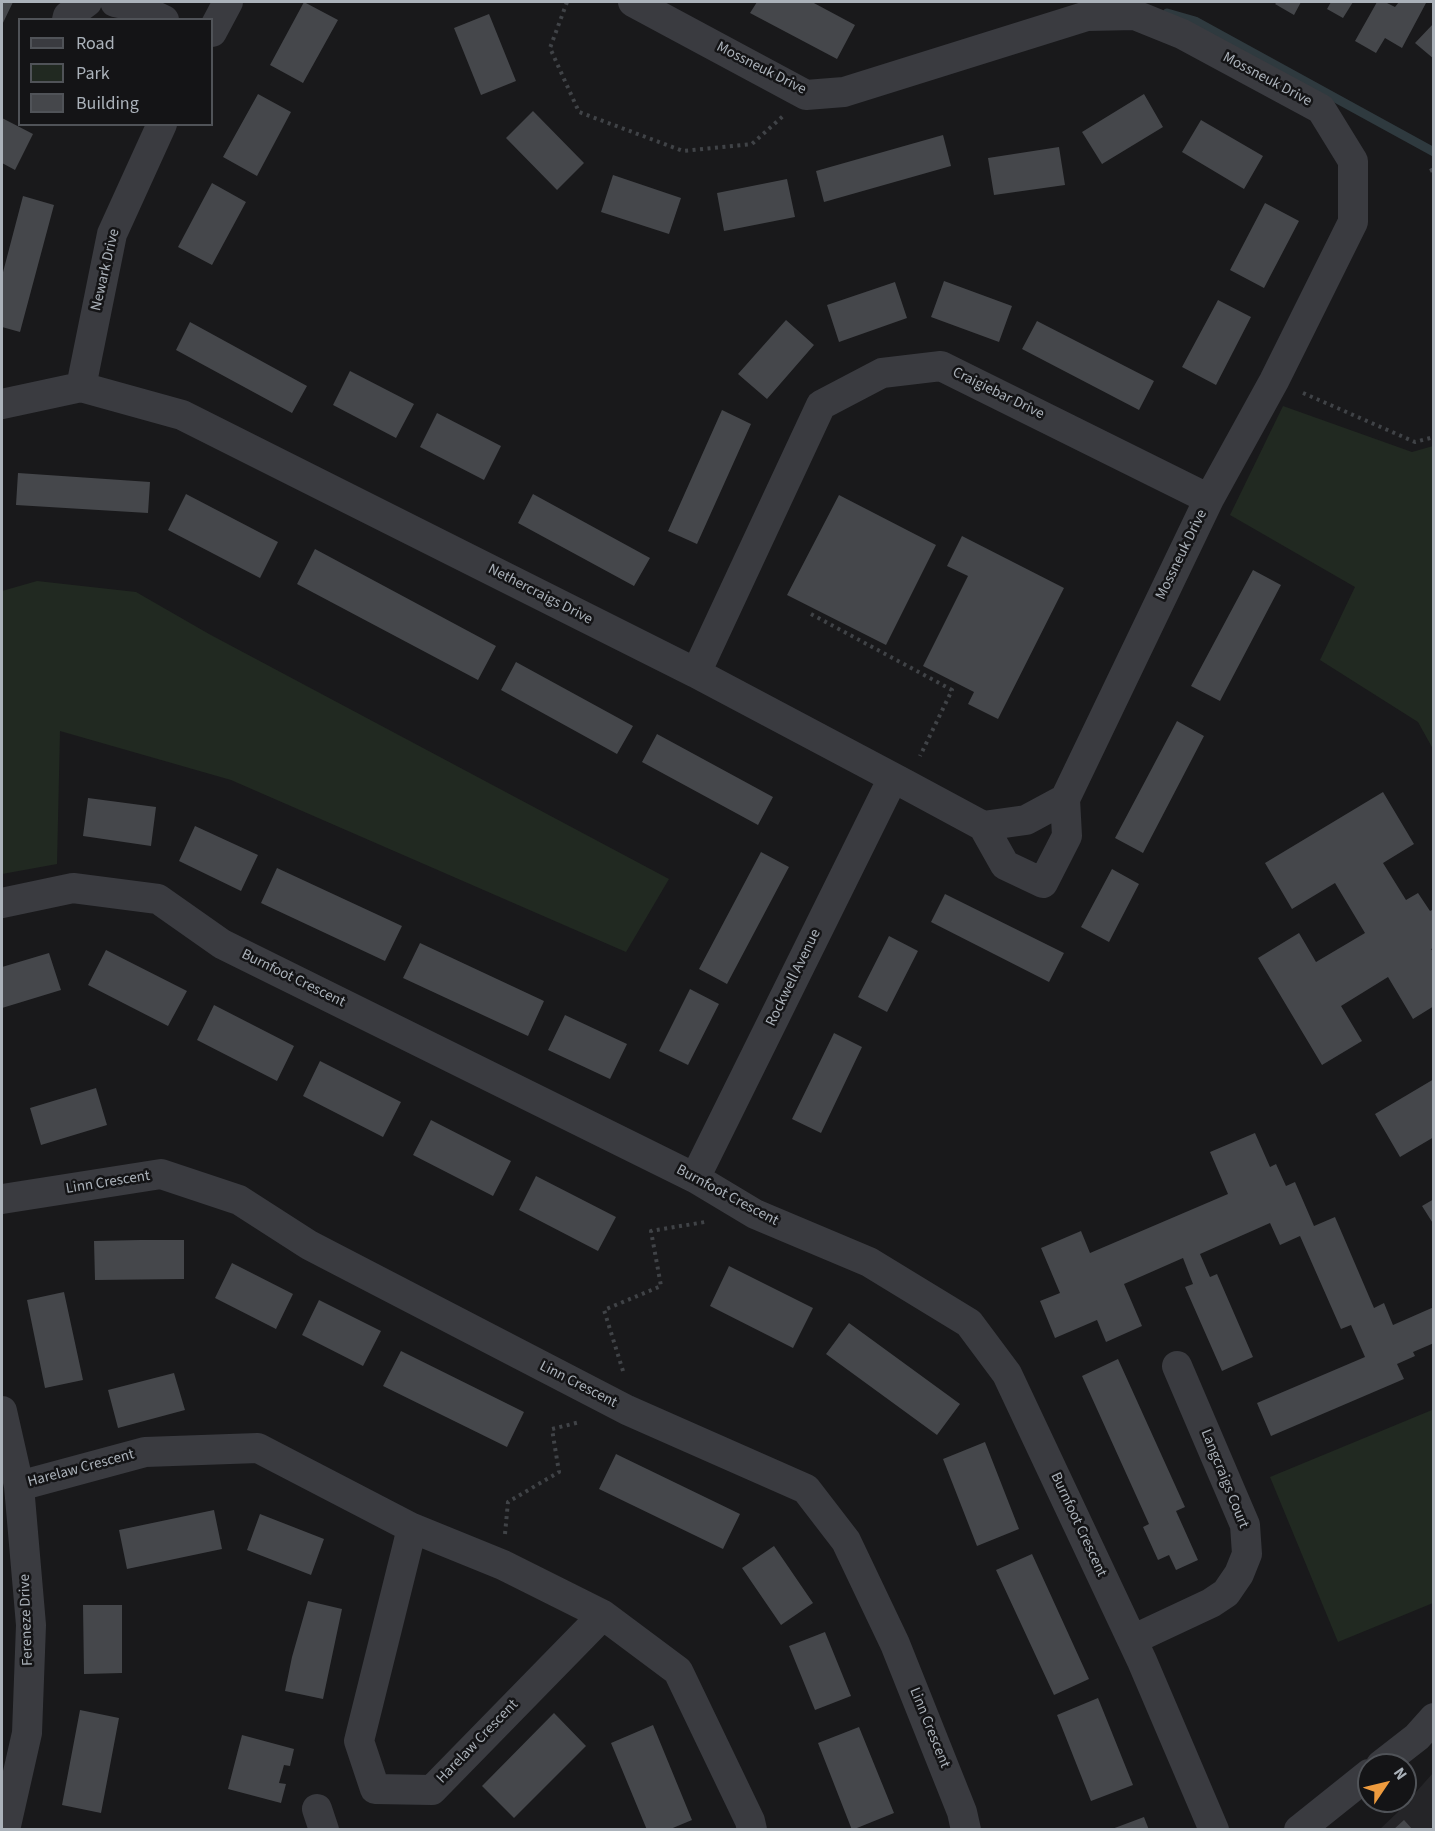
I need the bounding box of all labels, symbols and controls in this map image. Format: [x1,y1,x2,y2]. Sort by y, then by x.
legend [18,18,213,126]
text: Road [76,31,115,56]
street label: Mossneuk Drive [713,39,809,99]
street label: Mossneuk Drive [1219,49,1315,111]
text: Park [76,61,110,86]
text: Building [76,91,139,116]
street label: Newark Drive [88,227,124,313]
street label: Craigiebar Drive [949,364,1047,424]
street label: Mossneuk Drive [1152,507,1212,603]
street label: Nethercraigs Drive [485,561,595,629]
street label: Rockwell Avenue [763,926,825,1030]
street label: Burnfoot Crescent [238,946,348,1012]
street label: Burnfoot Crescent [673,1161,781,1231]
street label: Linn Crescent [65,1167,151,1199]
street label: Linn Crescent [536,1358,620,1412]
street label: Langcraigs Court [1196,1427,1252,1531]
street label: Harelaw Crescent [26,1446,136,1492]
street label: Burnfoot Crescent [1046,1470,1110,1580]
street label: Fereneze Drive [16,1574,38,1666]
street label: Linn Crescent [905,1685,953,1771]
street label: Harelaw Crescent [433,1696,523,1788]
north arrow [1357,1753,1417,1813]
text: N [1388,1763,1412,1784]

